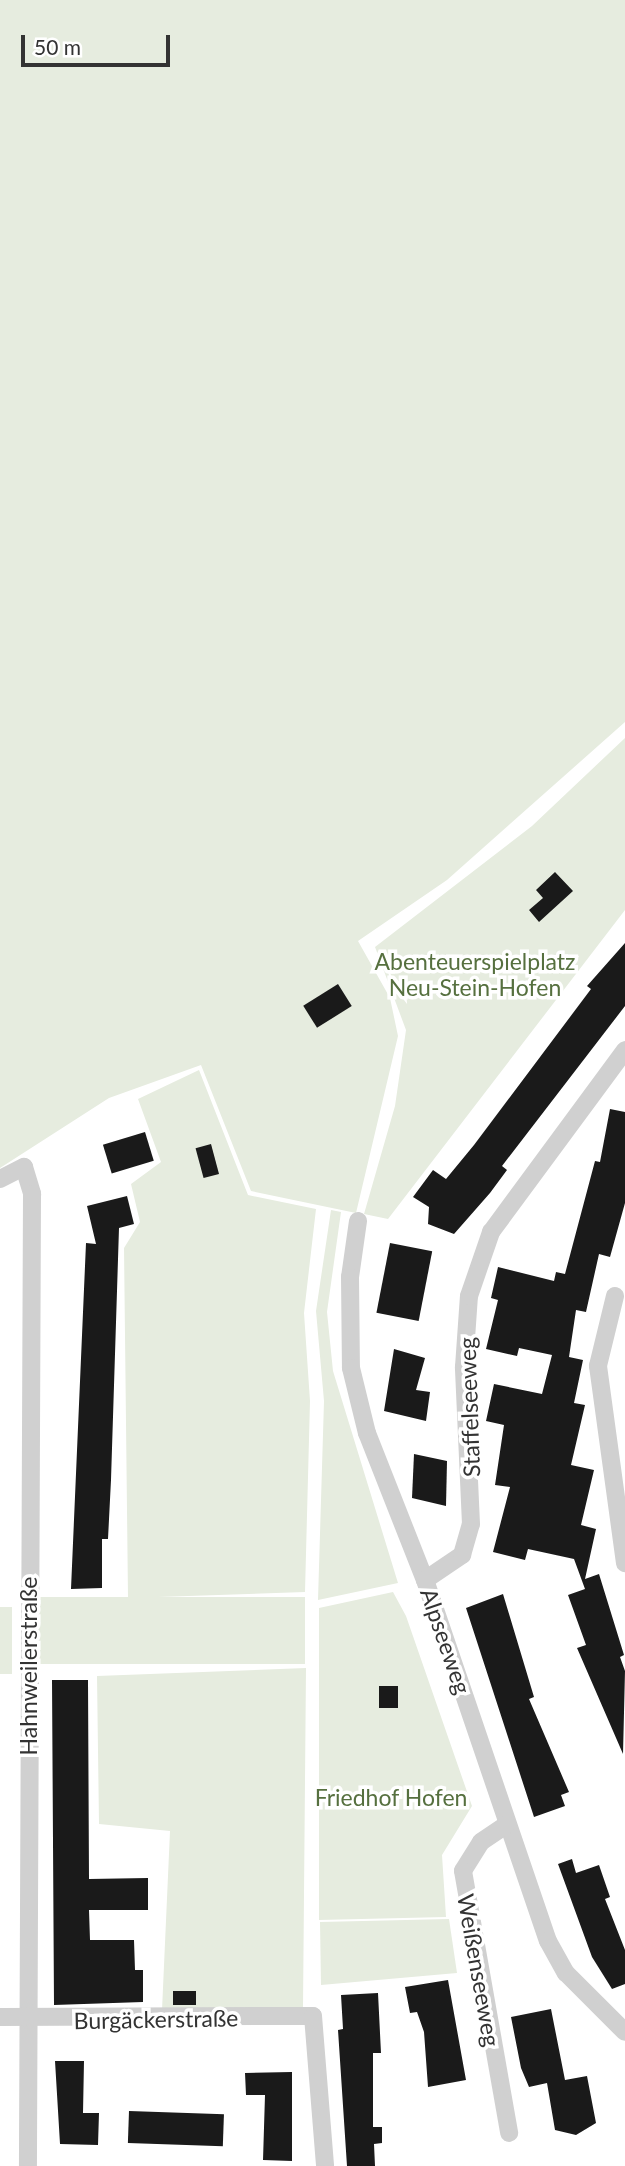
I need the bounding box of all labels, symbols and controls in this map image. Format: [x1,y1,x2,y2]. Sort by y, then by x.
scale bar [24,21,173,65]
text: 50 m [34,34,81,59]
park label: Abenteuerspielplatz Neu-Stein-Hofen [374,947,576,1001]
street label: Staffelseeweg [453,1337,485,1477]
street label: Hahnweilerstraße [14,1576,42,1756]
street label: Alpseeweg [415,1585,477,1697]
park label: Friedhof Hofen [314,1783,468,1811]
street label: Weißenseeweg [452,1891,506,2049]
street label: Burgäckerstraße [73,2004,239,2034]

